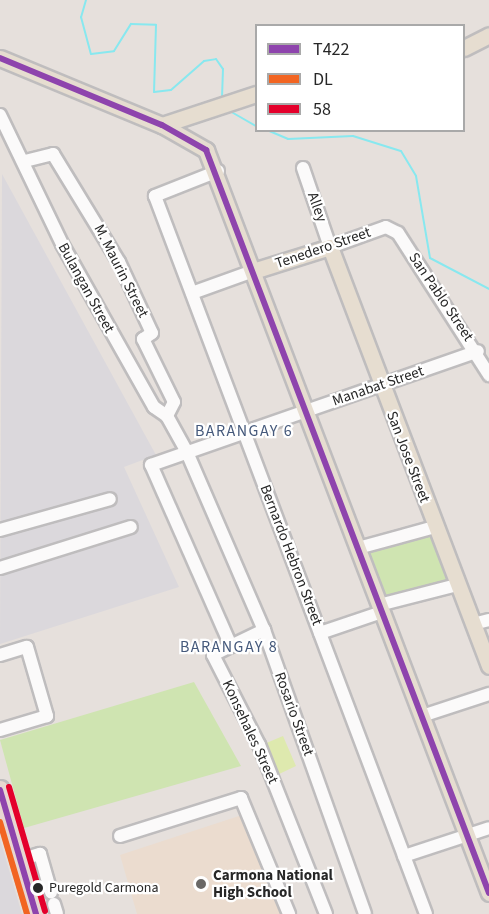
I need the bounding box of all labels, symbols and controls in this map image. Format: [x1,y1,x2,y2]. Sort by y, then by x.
legend [255,24,465,132]
text: T422 [313,37,350,62]
text: DL [313,67,333,92]
text: 58 [313,97,331,122]
street label: Alley [303,190,331,224]
street label: M. Maurin Street [90,221,152,321]
street label: Tenedero Street [273,223,373,273]
street label: Bulangan Street [54,240,118,336]
street label: San Pablo Street [405,249,477,345]
street label: Manabat Street [330,362,426,410]
street label: San Jose Street [382,409,434,505]
district label: BARANGAY 6 [195,421,293,441]
street label: Bernardo Hebron Street [256,482,326,628]
district label: BARANGAY 8 [180,637,278,657]
street label: Rosario Street [271,670,317,758]
street label: Konsehales Street [218,677,282,787]
place label: Carmona National High School [213,866,333,901]
marker: Carmona National High School [194,877,208,891]
place label: Puregold Carmona [49,880,158,896]
marker: Puregold Carmona [32,882,44,894]

